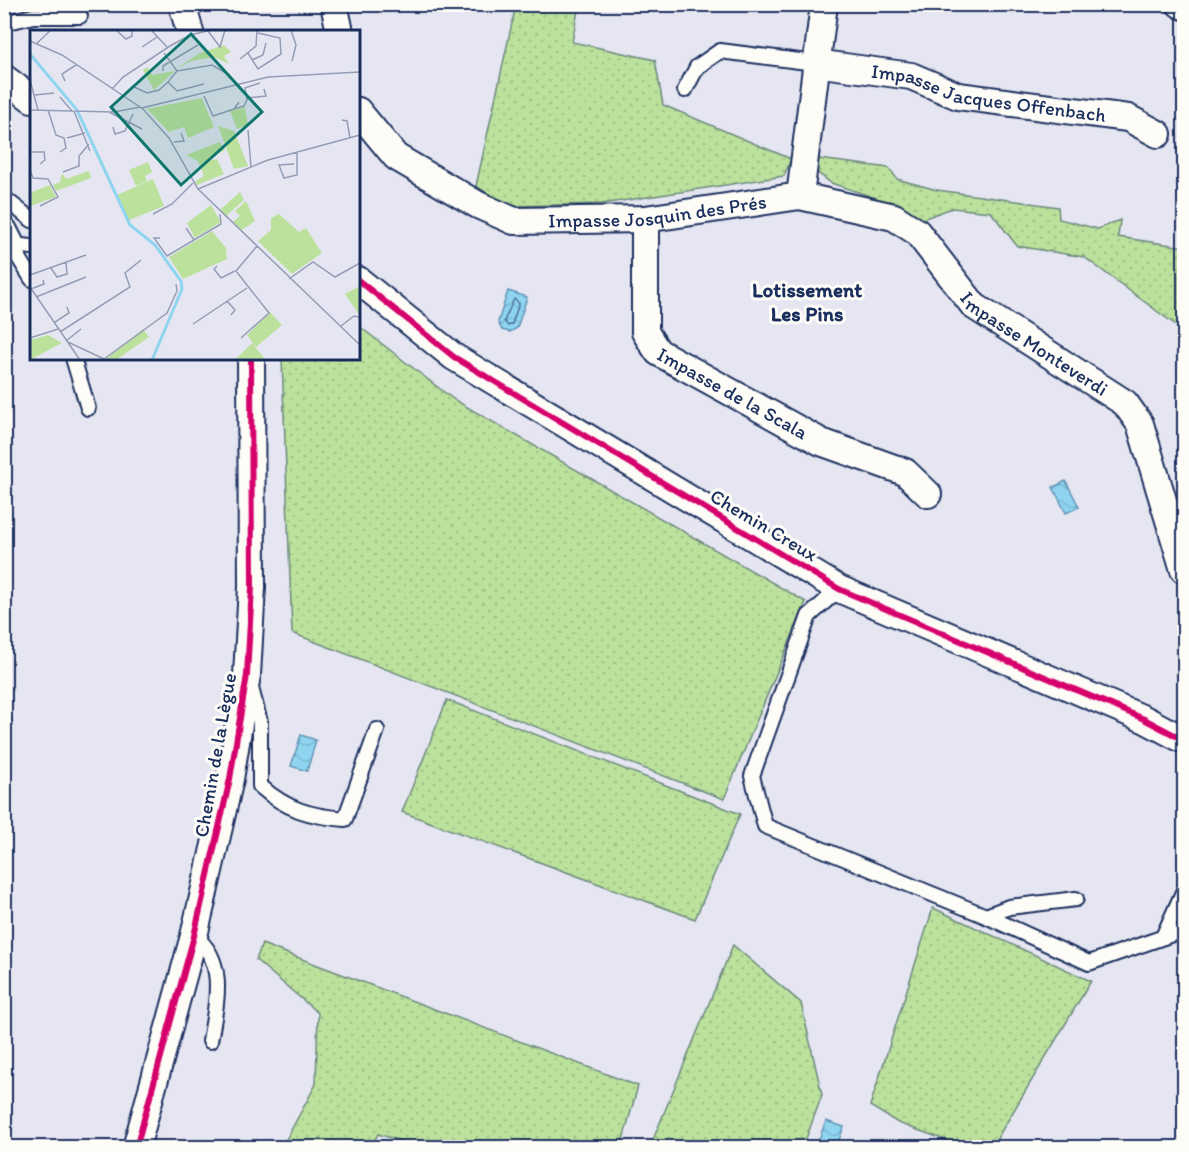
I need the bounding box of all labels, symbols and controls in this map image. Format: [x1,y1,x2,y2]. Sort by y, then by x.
inset map [30,30,360,360]
street label: Impasse Jacques Offenbach [870,59,1107,127]
street label: Impasse Josquin des Prés [548,189,768,232]
district label: Lotissement Les Pins [752,277,862,326]
street label: Impasse Monteverdi [955,286,1113,401]
street label: Impasse de la Scala [653,342,813,445]
street label: Chemin Creux [706,484,823,567]
street label: Chemin de la Lègue [189,671,241,839]

